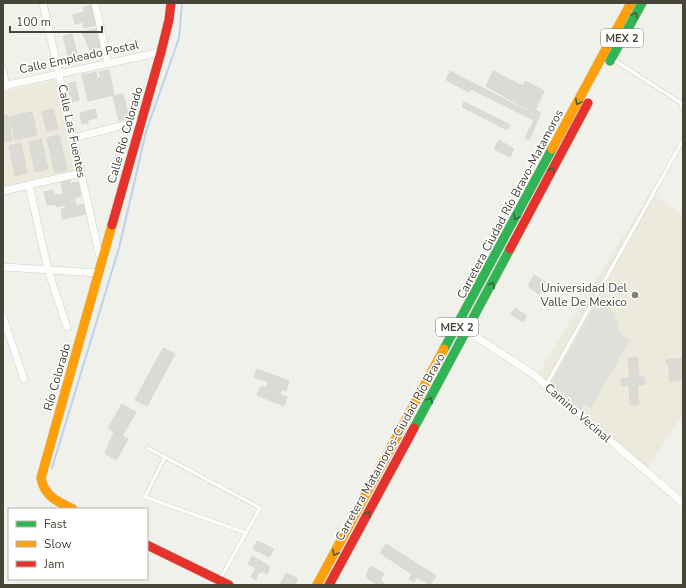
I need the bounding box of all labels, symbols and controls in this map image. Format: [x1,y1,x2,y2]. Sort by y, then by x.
scale bar [10,8,102,34]
one-way arrow [631,12,638,19]
text: 100 m [16,14,51,30]
road number: MEX 2 [601,29,643,47]
street label: Calle Empleado Postal [18,36,141,77]
street label: Calle Las Fuentes [54,83,90,179]
street label: Calle Río Colorado [104,84,147,185]
one-way arrow [575,98,582,106]
street label: Carretera Ciudad Río Bravo-Matamoros [453,106,567,302]
one-way arrow [547,167,555,174]
one-way arrow [514,213,521,220]
place label: Universidad Del Valle De Mexico [539,280,627,310]
one-way arrow [487,282,494,289]
marker: Universidad Del Valle De Mexico [630,290,640,300]
road number: MEX 2 [436,318,478,336]
street label: Río Colorado [40,341,74,413]
street label: Carretera Matamoros-Ciudad Río Bravo [332,350,449,544]
street label: Camino Vecinal [541,380,615,447]
one-way arrow [425,396,432,404]
legend [8,508,148,580]
one-way arrow [363,511,370,518]
text: Fast [44,516,67,532]
text: Slow [44,536,72,552]
one-way arrow [332,549,339,556]
text: Jam [43,556,65,572]

